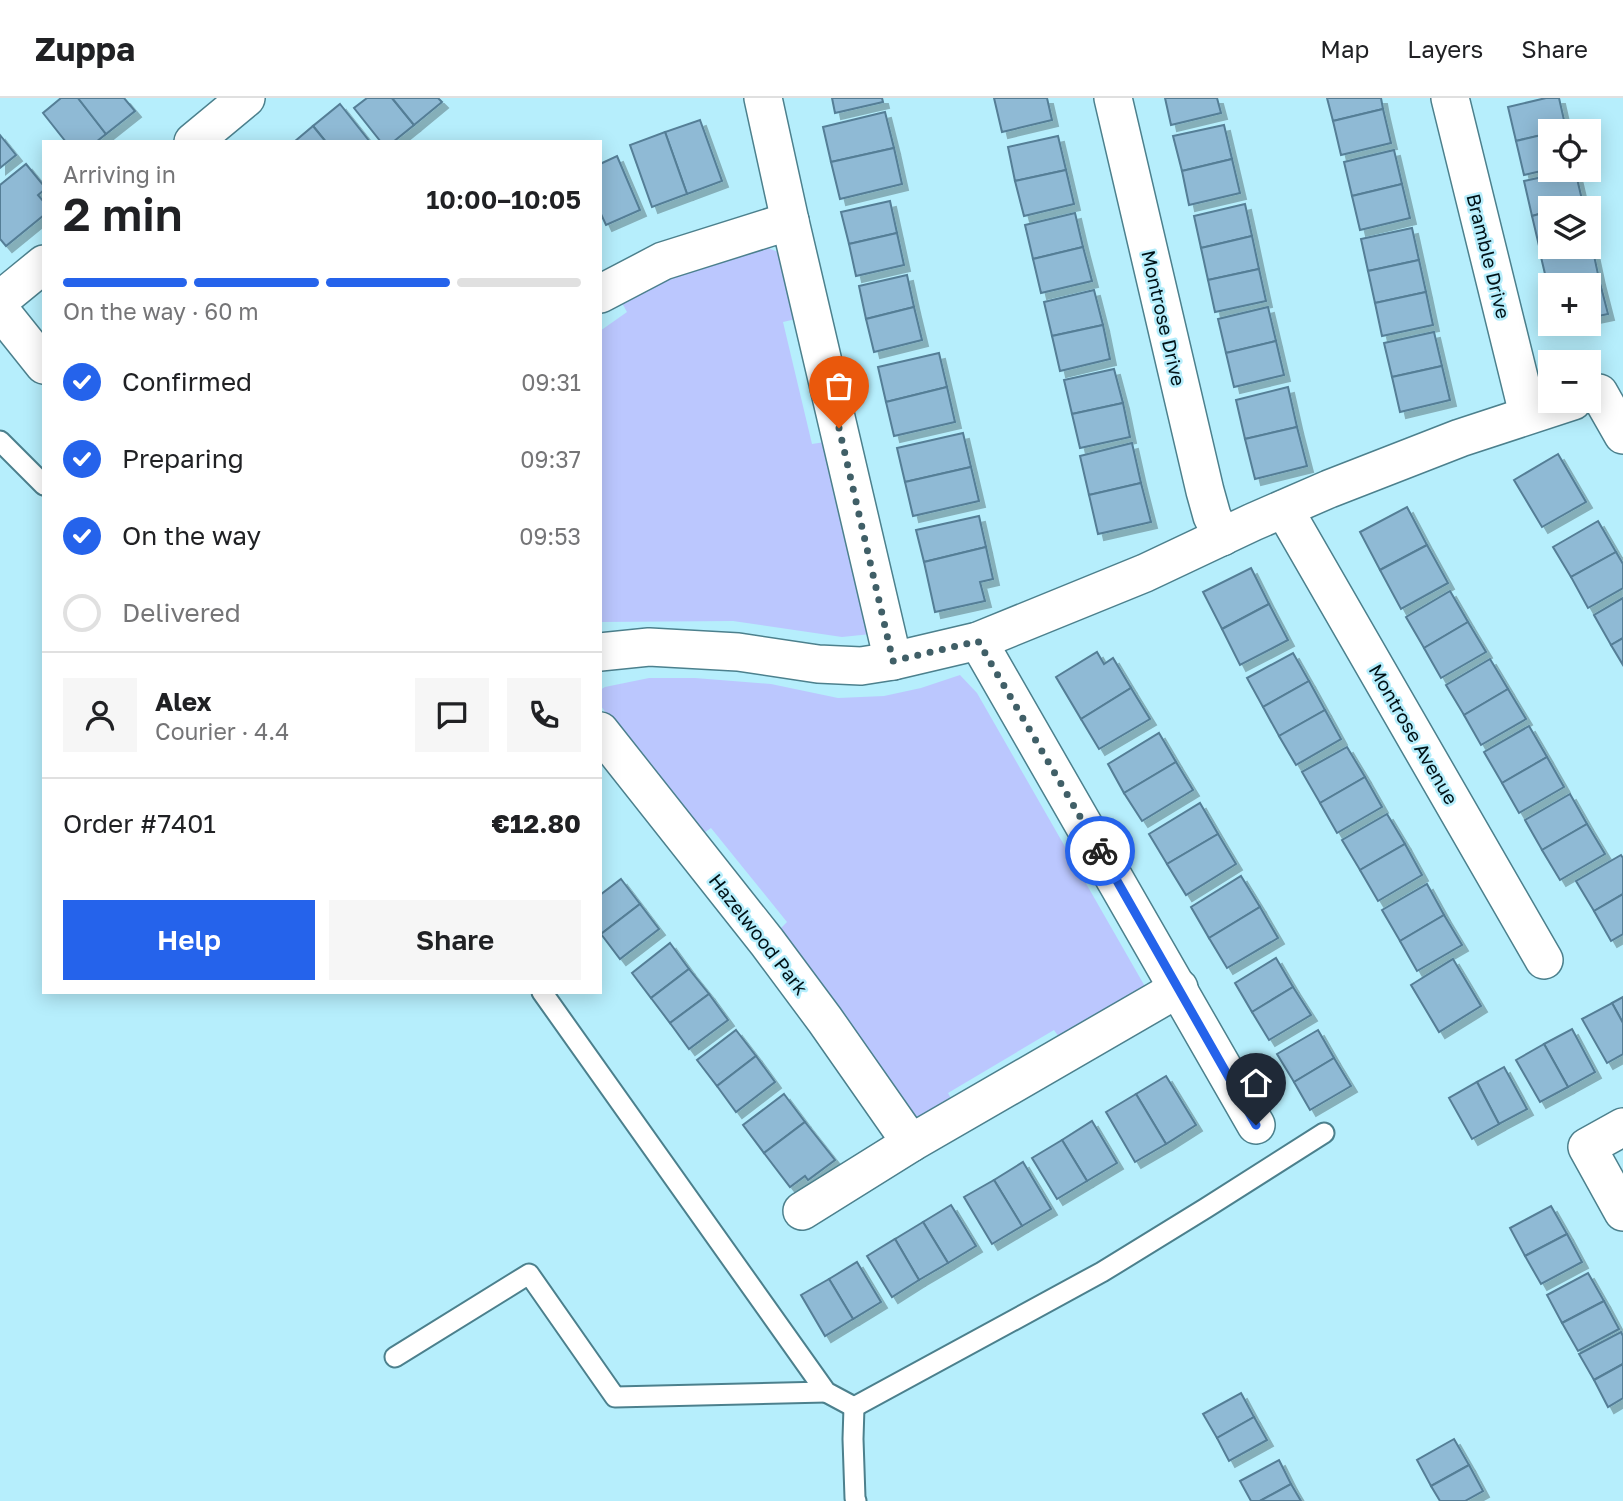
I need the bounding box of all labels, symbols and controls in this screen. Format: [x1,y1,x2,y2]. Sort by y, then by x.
text: Zuppa [35,29,135,68]
text: Map [1320,34,1369,63]
text: Layers [1407,34,1483,63]
text: Share [1521,34,1588,63]
map controls [1538,119,1601,413]
button: locate [1538,119,1601,182]
text: Arriving in [63,160,176,188]
text: 10:00–10:05 [426,184,581,215]
text: 2 min [63,186,183,241]
street label: Bramble Drive [1462,191,1516,321]
button: layers [1538,196,1601,259]
street label: Montrose Drive [1137,248,1191,388]
button: + [1538,273,1601,336]
text: On the way · 60 m [63,297,259,325]
button: − [1538,350,1601,413]
pin [809,356,869,428]
icon: check [63,363,101,401]
text: Confirmed [122,366,252,397]
icon: bag [820,367,858,405]
text: 09:31 [521,368,581,396]
icon: check [63,440,101,478]
text: Preparing [122,443,244,474]
text: 09:37 [520,445,581,473]
icon: check [63,517,101,555]
text: On the way [122,520,261,551]
text: 09:53 [519,522,581,550]
text: Delivered [122,597,241,628]
street label: Montrose Avenue [1364,660,1464,808]
button: person [63,678,137,752]
button: chat [415,678,489,752]
button: phone [507,678,581,752]
text: Alex [155,686,212,717]
text: Courier · 4.4 [155,717,289,745]
text: Order #7401 [63,808,216,839]
text: €12.80 [492,808,581,839]
courier [1065,816,1135,886]
icon: bike [1081,832,1119,870]
street label: Hazelwood Park [705,869,814,999]
button: Help [63,900,315,980]
button: Share [329,900,581,980]
pin [1226,1053,1286,1125]
icon: home [1237,1064,1275,1102]

